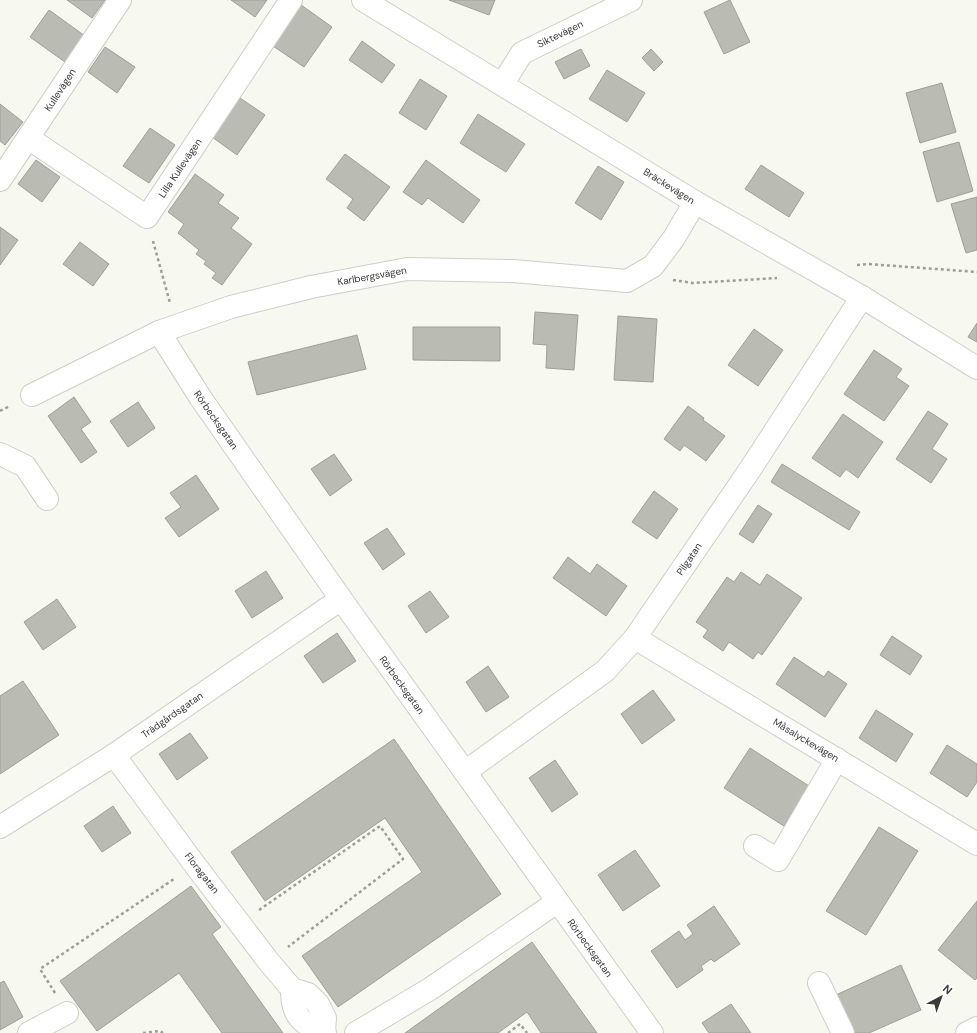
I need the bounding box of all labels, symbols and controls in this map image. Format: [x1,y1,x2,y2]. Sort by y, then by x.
street label: Siktevägen [535,17,585,51]
street label: Kullevägen [41,66,79,114]
street label: Lilla Kullevägen [155,136,205,200]
street label: Bräckevägen [641,165,697,207]
street label: Karlbergsvägen [336,263,408,288]
street label: Rörbecksgatan [191,388,241,452]
street label: Pilgatan [673,540,705,578]
street label: Rörbecksgatan [377,653,428,717]
street label: Trädgårdsgatan [139,689,206,741]
street label: Måsalyckevägen [771,715,842,765]
street label: Floragatan [182,850,222,896]
street label: Rörbecksgatan [565,916,616,980]
north arrow [921,977,961,1017]
text: N [940,982,955,997]

